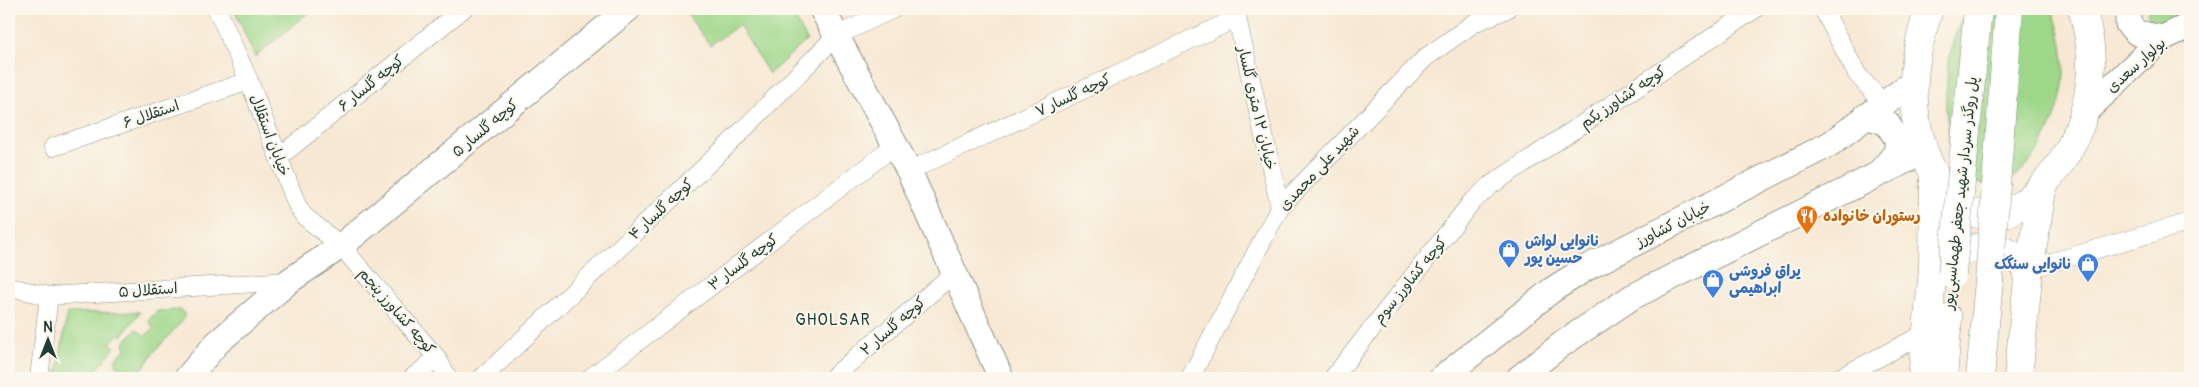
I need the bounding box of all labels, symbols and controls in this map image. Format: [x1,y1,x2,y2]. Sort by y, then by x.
street label: بولوار سعدی [2103,34,2170,97]
street label: خیابان ۱۲ متری گلسار [1233,43,1280,172]
street label: کوچه گلسار ۶ [334,51,408,116]
street label: کوچه کشاورز یکم [1577,62,1671,135]
street label: کوچه گلسار ۷ [1032,70,1114,121]
street label: پل روگذر سردار شهید جعفر طهماسبی‌پور [1939,76,1982,311]
street label: خیابان استقلال [245,92,294,179]
street label: کوچه گلسار ۵ [448,95,522,162]
street label: استقلال ۶ [121,96,182,133]
street label: شهید علی محمدی [1275,122,1364,215]
street label: کوچه گلسار ۴ [625,175,698,244]
street label: خیابان کشاورز [1632,197,1714,252]
restaurant icon: رستوران خانواده [1795,204,1819,235]
place label: رستوران خانواده [1823,207,1921,226]
street label: کوچه گلسار ۳ [705,230,782,295]
place label: نانوایی لواش حسین پور [1523,232,1600,268]
street label: کوچه کشاورز سوم [1369,233,1453,329]
shop icon: نانوایی لواش حسین پور [1497,238,1521,269]
shop icon: نانوایی سنگک [2076,252,2100,283]
place label: نانوایی سنگک [1994,254,2072,274]
place label: یراق فروشی ابراهیمی [1729,262,1802,298]
street label: کوچه کشاورز پنجم [352,264,439,360]
shop icon: یراق فروشی ابراهیمی [1701,268,1725,299]
street label: استقلال ۵ [118,279,178,302]
street label: کوچه گلسار ۲ [857,293,930,360]
district label: GHOLSAR [795,310,871,330]
north arrow [22,314,72,364]
text: N [43,319,53,336]

